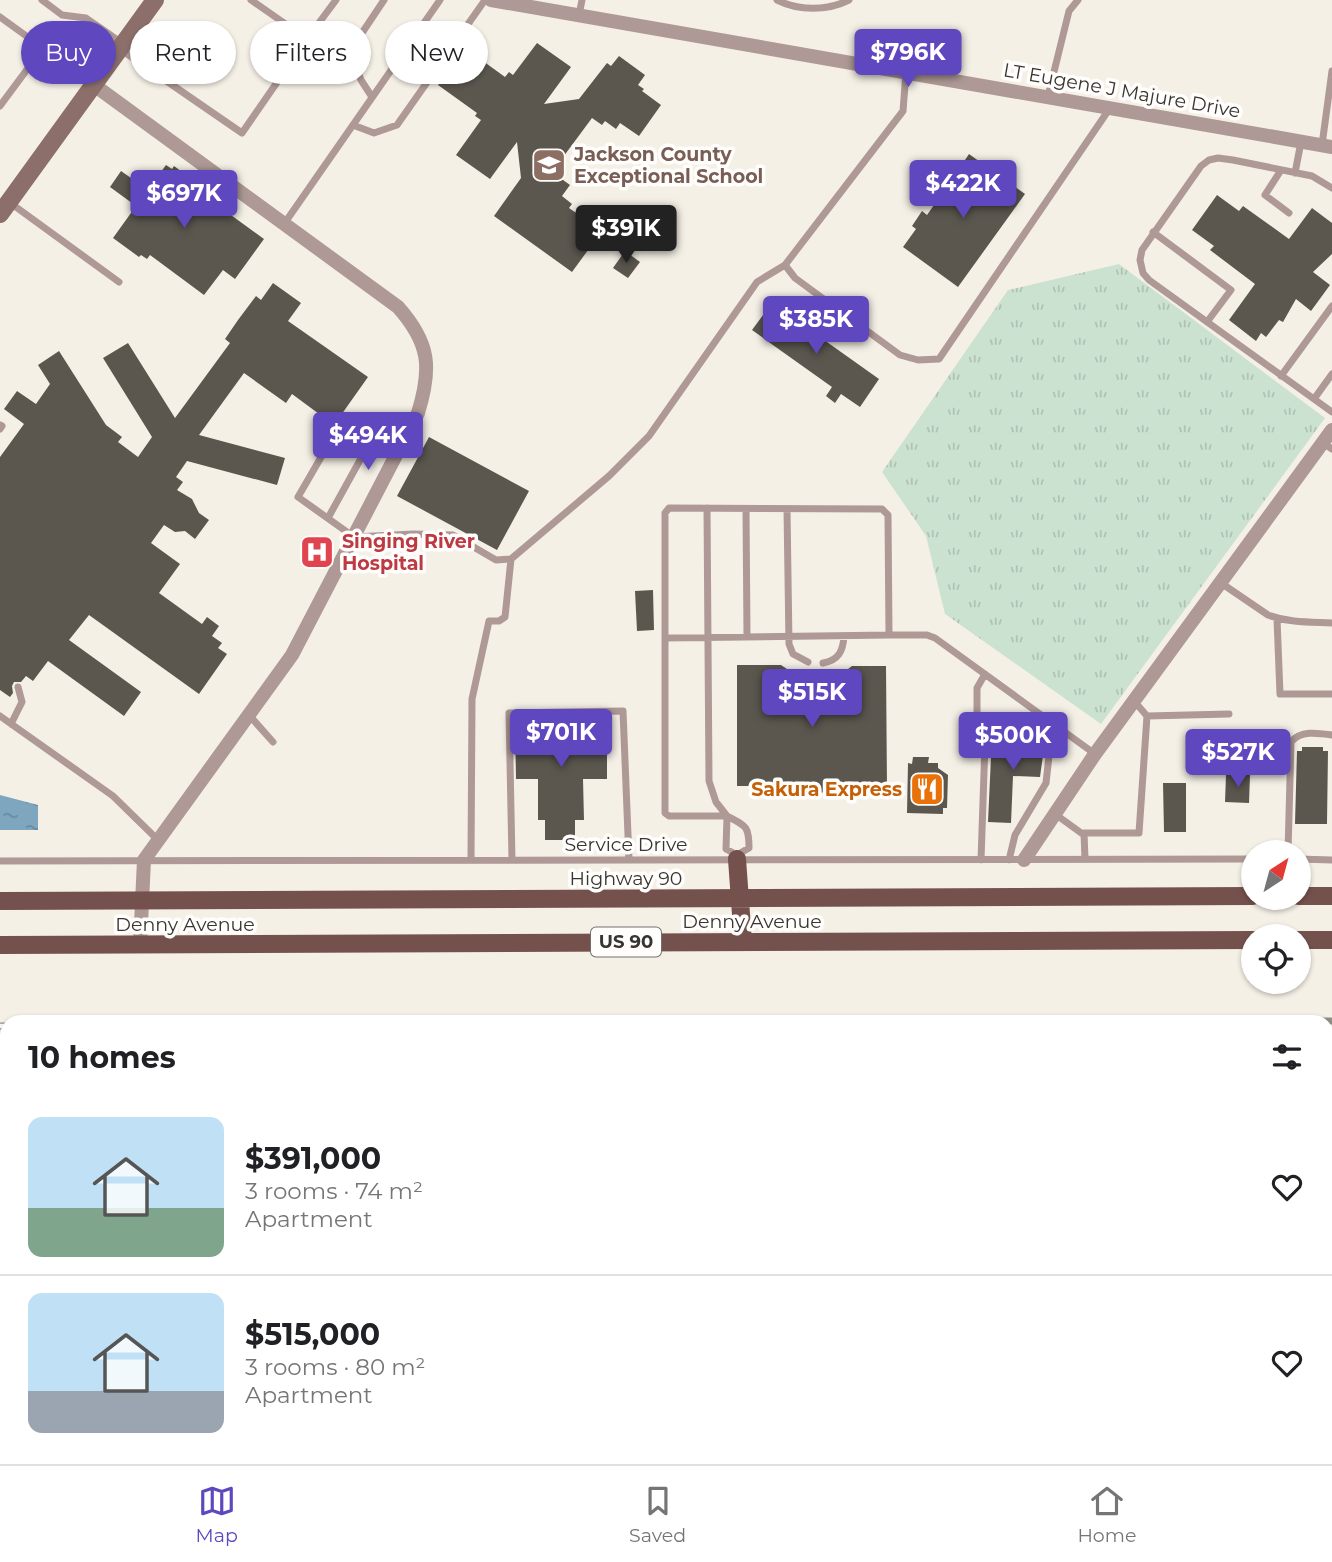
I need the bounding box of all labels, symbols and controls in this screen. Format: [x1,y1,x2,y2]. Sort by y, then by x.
chip: Buy [21,21,116,84]
chip: Rent [130,21,236,84]
chip: Filters [250,21,371,84]
chip: New [385,21,488,84]
pin: $796K [859,29,957,89]
text: $796K [870,38,946,66]
street label: LT Eugene J Majure Drive [1002,58,1242,123]
place label: Jackson County Exceptional School [573,143,763,188]
school or university icon: Jackson County Exceptional School [530,146,568,184]
pin: $422K [914,160,1012,220]
text: $422K [926,169,1000,197]
pin: $697K [135,170,233,230]
text: $697K [146,179,222,207]
pin: $391K [577,205,675,265]
text: $391K [592,214,660,242]
pin: $385K [767,296,865,356]
text: $385K [779,305,853,333]
pin: $494K [319,412,417,472]
text: $494K [329,421,407,449]
place label: Singing River Hospital [342,530,475,575]
hospital icon: Singing River Hospital [298,533,336,571]
pin: $515K [763,670,861,729]
text: $515K [778,678,846,706]
pin: $701K [512,710,610,769]
pin: $500K [964,712,1062,772]
text: $701K [526,718,596,746]
text: $500K [975,721,1051,749]
pin: $527K [1189,730,1287,789]
text: $527K [1201,738,1275,766]
restaurant icon: Sakura Express [908,770,946,808]
place label: Sakura Express [751,778,902,801]
street label: Service Drive [564,833,688,856]
north arrow [1241,840,1311,910]
map controls [1241,840,1311,994]
street label: Highway 90 [570,867,682,890]
street label: Denny Avenue [682,910,822,933]
street label: Denny Avenue [115,913,255,936]
button: locate [1241,924,1311,994]
road number: US 90 [591,928,661,957]
icon: filters [1268,1038,1306,1076]
text: 10 homes [28,1039,176,1076]
text: $391,000 [245,1140,381,1177]
icon: home [84,1145,168,1229]
icon: heart [1268,1168,1306,1206]
text: 3 rooms · 74 m² [245,1177,423,1205]
text: Apartment [245,1205,373,1233]
text: $515,000 [245,1316,380,1353]
icon: home [84,1321,168,1405]
icon: heart [1268,1344,1306,1382]
text: 3 rooms · 80 m² [245,1353,425,1381]
text: Apartment [245,1381,373,1409]
tab: Map [196,1482,238,1547]
tab: Saved [629,1482,686,1547]
tab: Home [1077,1482,1136,1547]

